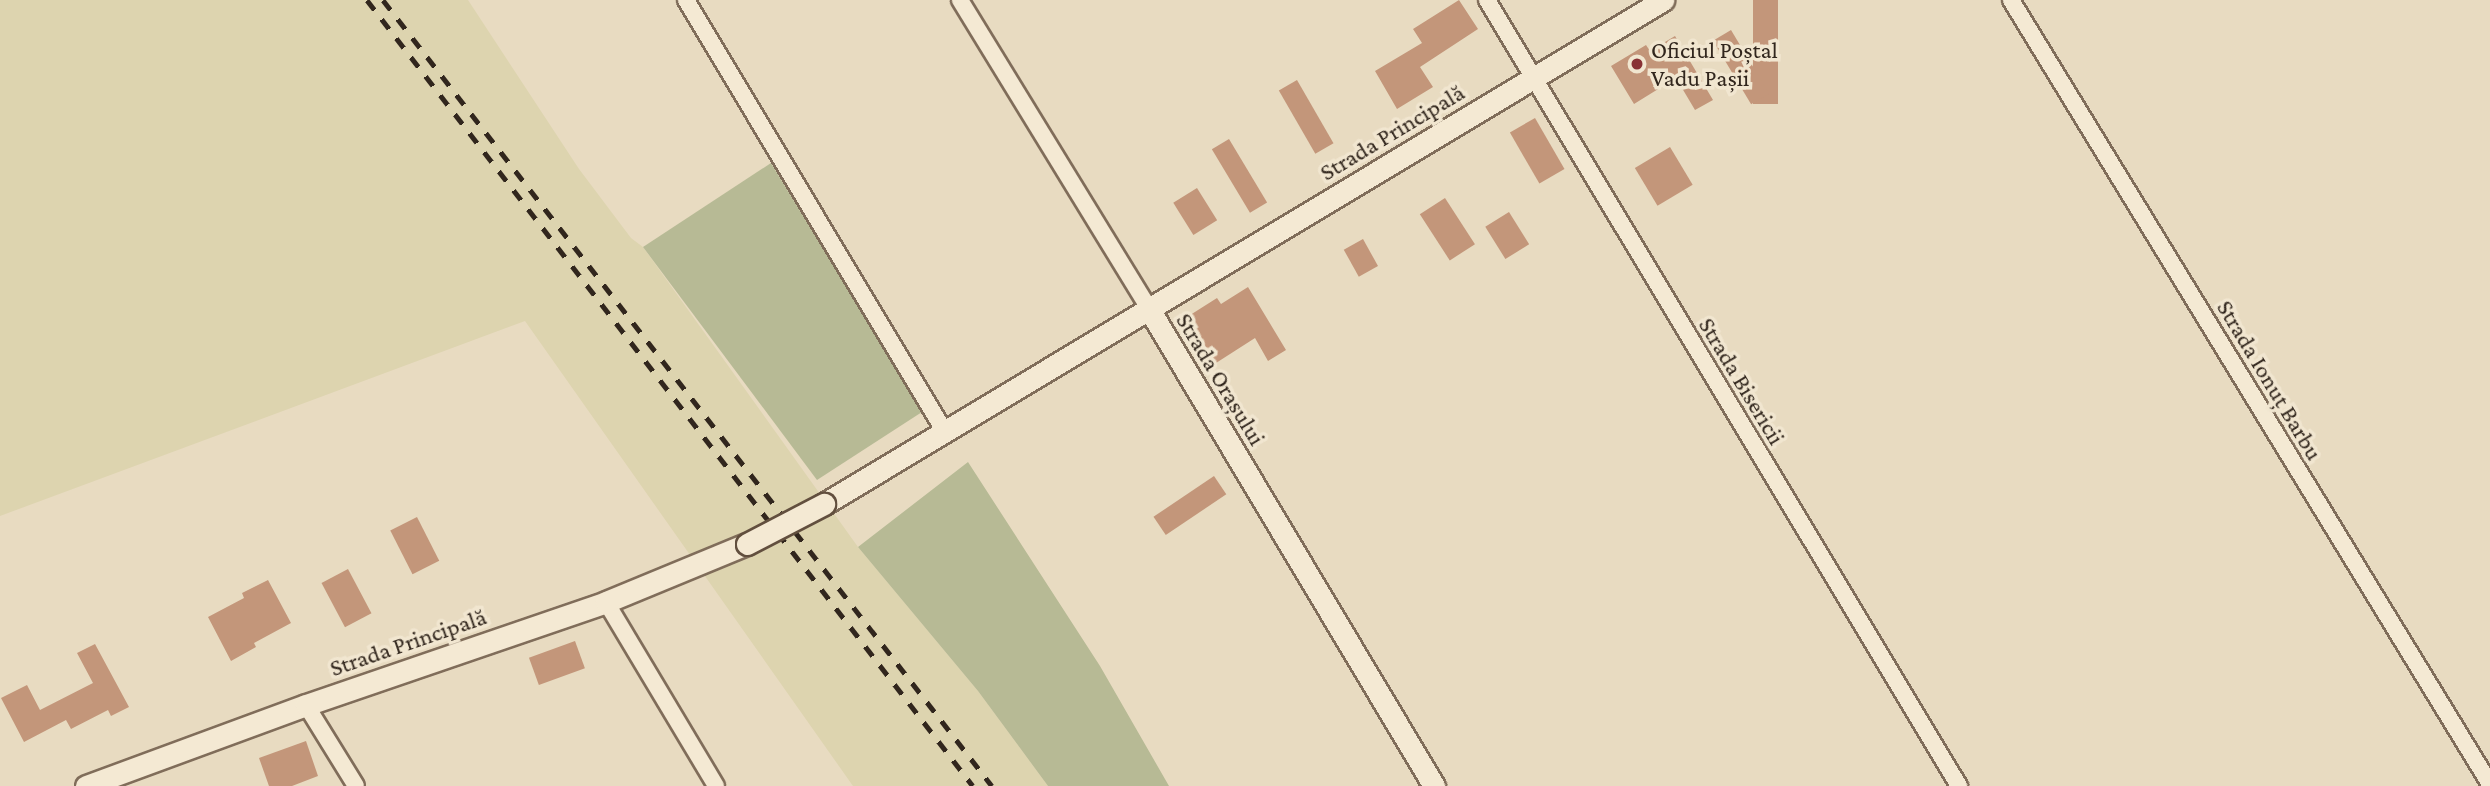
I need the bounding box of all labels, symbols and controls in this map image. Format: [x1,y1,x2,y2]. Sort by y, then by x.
place label: Oficiul Poștal Vadu Pașii [1651,36,1778,92]
marker: Oficiul Poștal Vadu Pașii [1629,56,1645,72]
street label: Strada Principală [1314,78,1470,186]
street label: Strada Ionuț Barbu [2211,295,2329,465]
street label: Strada Orașului [1170,308,1272,450]
street label: Strada Bisericii [1693,312,1791,450]
street label: Strada Principală [326,602,490,682]

